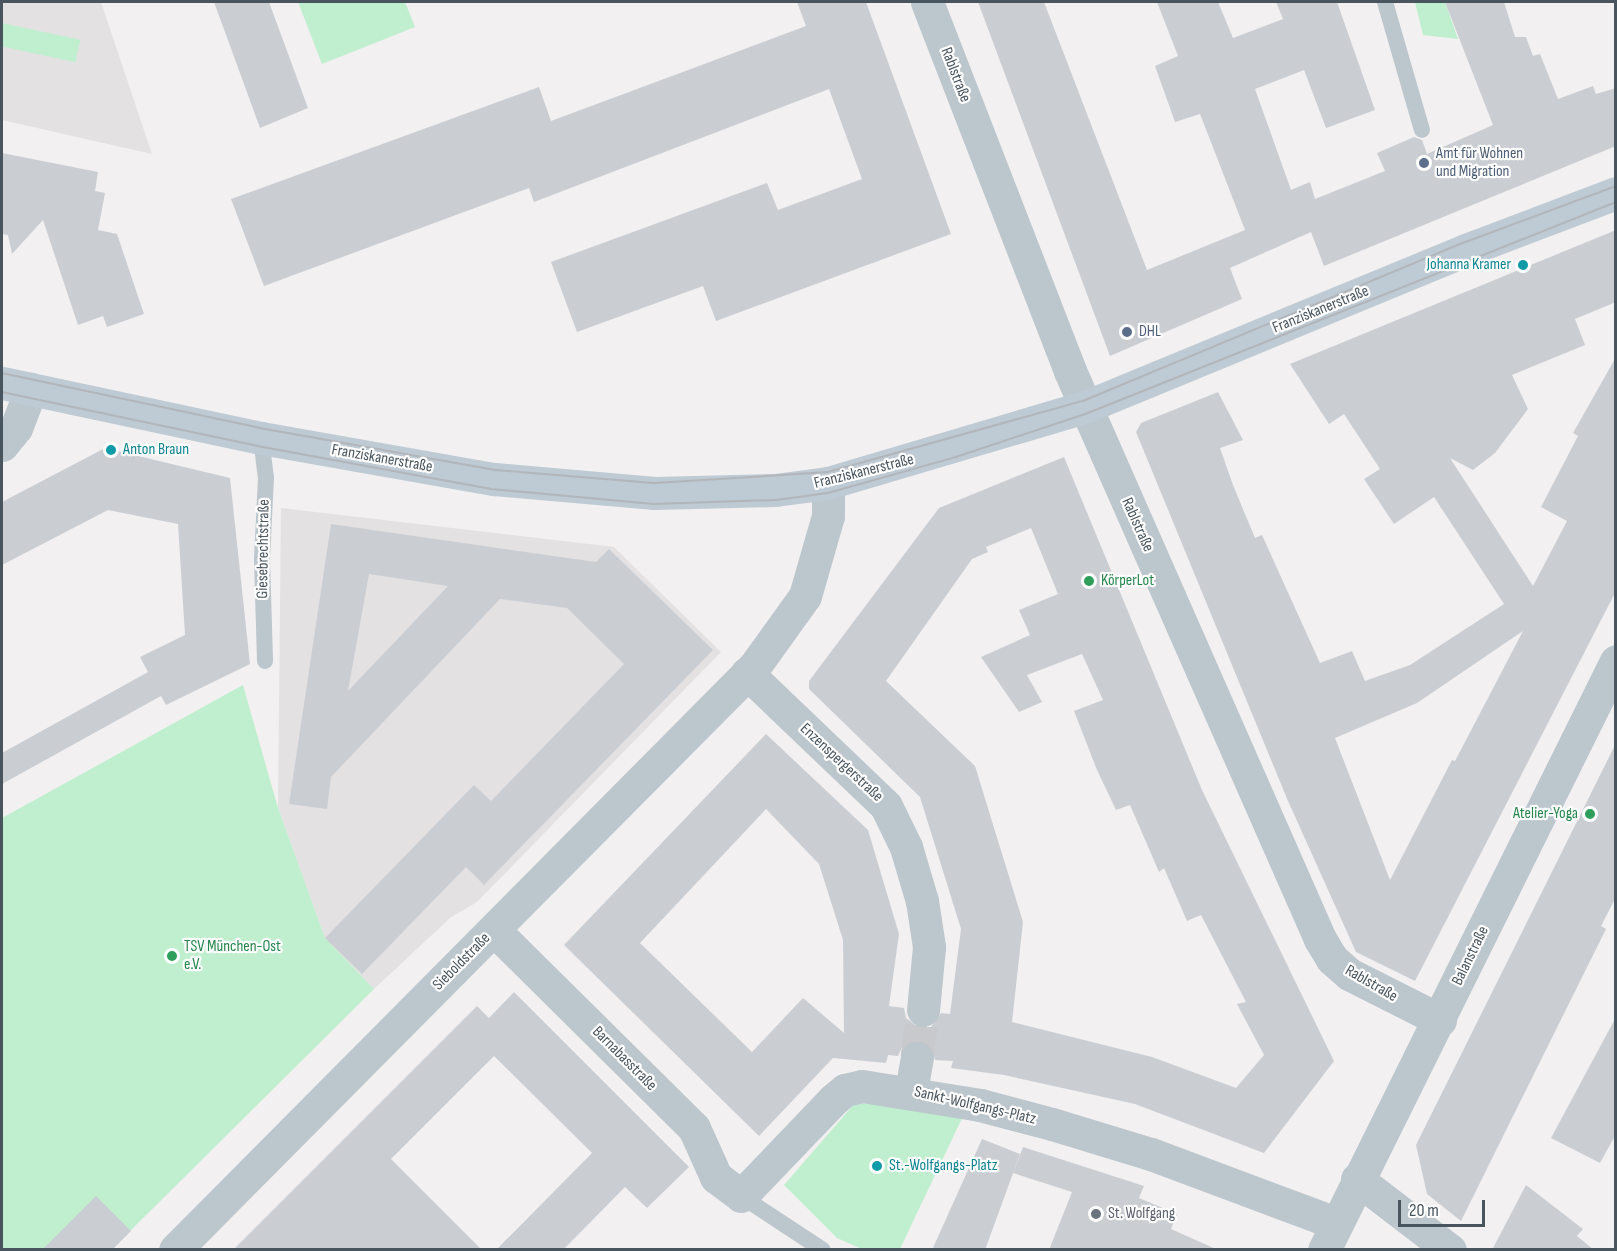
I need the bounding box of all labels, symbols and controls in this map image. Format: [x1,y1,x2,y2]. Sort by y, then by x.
street label: Rablstraße [936,45,974,105]
place label: Amt für Wohnen und Migration [1436,144,1523,182]
marker: Amt für Wohnen und Migration [1417,156,1431,170]
place label: Johanna Kramer [1427,255,1511,275]
marker: Johanna Kramer [1516,258,1530,272]
street label: Franziskanerstraße [1270,282,1372,338]
place label: DHL [1139,322,1161,342]
marker: DHL [1120,325,1134,339]
place label: Anton Braun [123,440,189,460]
street label: Franziskanerstraße [330,441,434,477]
marker: Anton Braun [104,443,118,457]
street label: Franziskanerstraße [812,450,916,494]
street label: Rablstraße [1117,495,1157,555]
street label: Giesebrechtstraße [254,499,274,599]
place label: KörperLot [1101,571,1154,591]
marker: KörperLot [1082,574,1096,588]
street label: Enzenspergerstraße [795,720,887,806]
place label: Atelier-Yoga [1513,804,1578,824]
marker: Atelier-Yoga [1583,807,1597,821]
street label: Balanstraße [1448,923,1494,989]
street label: Sieboldstraße [429,929,495,995]
place label: TSV München-Ost e.V. [184,937,281,975]
marker: TSV München-Ost e.V. [165,949,179,963]
street label: Rablstraße [1341,961,1401,1007]
street label: Barnabasstraße [588,1023,660,1095]
street label: Sankt-Wolfgangs-Platz [912,1083,1038,1129]
place label: St.-Wolfgangs-Platz [889,1156,997,1176]
marker: St.-Wolfgangs-Platz [870,1159,884,1173]
scale bar [1401,1188,1488,1226]
text: 20 m [1409,1200,1439,1221]
place label: St. Wolfgang [1108,1204,1175,1224]
marker: St. Wolfgang [1089,1207,1103,1221]

